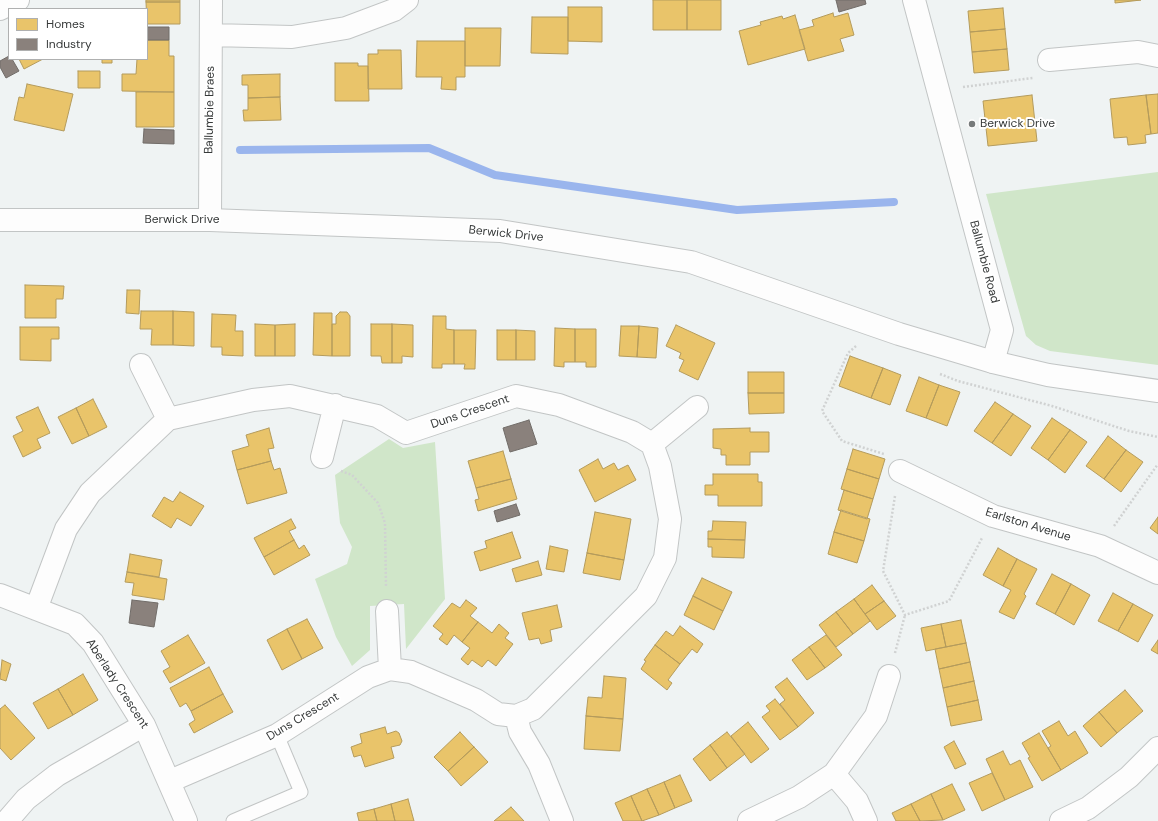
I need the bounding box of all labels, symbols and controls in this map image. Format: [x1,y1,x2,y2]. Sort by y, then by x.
legend [8,8,148,60]
text: Homes [46,16,85,32]
text: Industry [46,36,92,52]
street label: Ballumbie Braes [202,66,218,154]
place label: Berwick Drive [980,117,1055,131]
marker: Berwick Drive [967,119,977,129]
street label: Berwick Drive [144,213,220,227]
street label: Ballumbie Road [966,219,1002,305]
street label: Berwick Drive [468,223,544,245]
street label: Duns Crescent [429,392,511,432]
street label: Earlston Avenue [983,505,1073,545]
street label: Aberlady Crescent [83,636,151,732]
street label: Duns Crescent [264,690,342,744]

